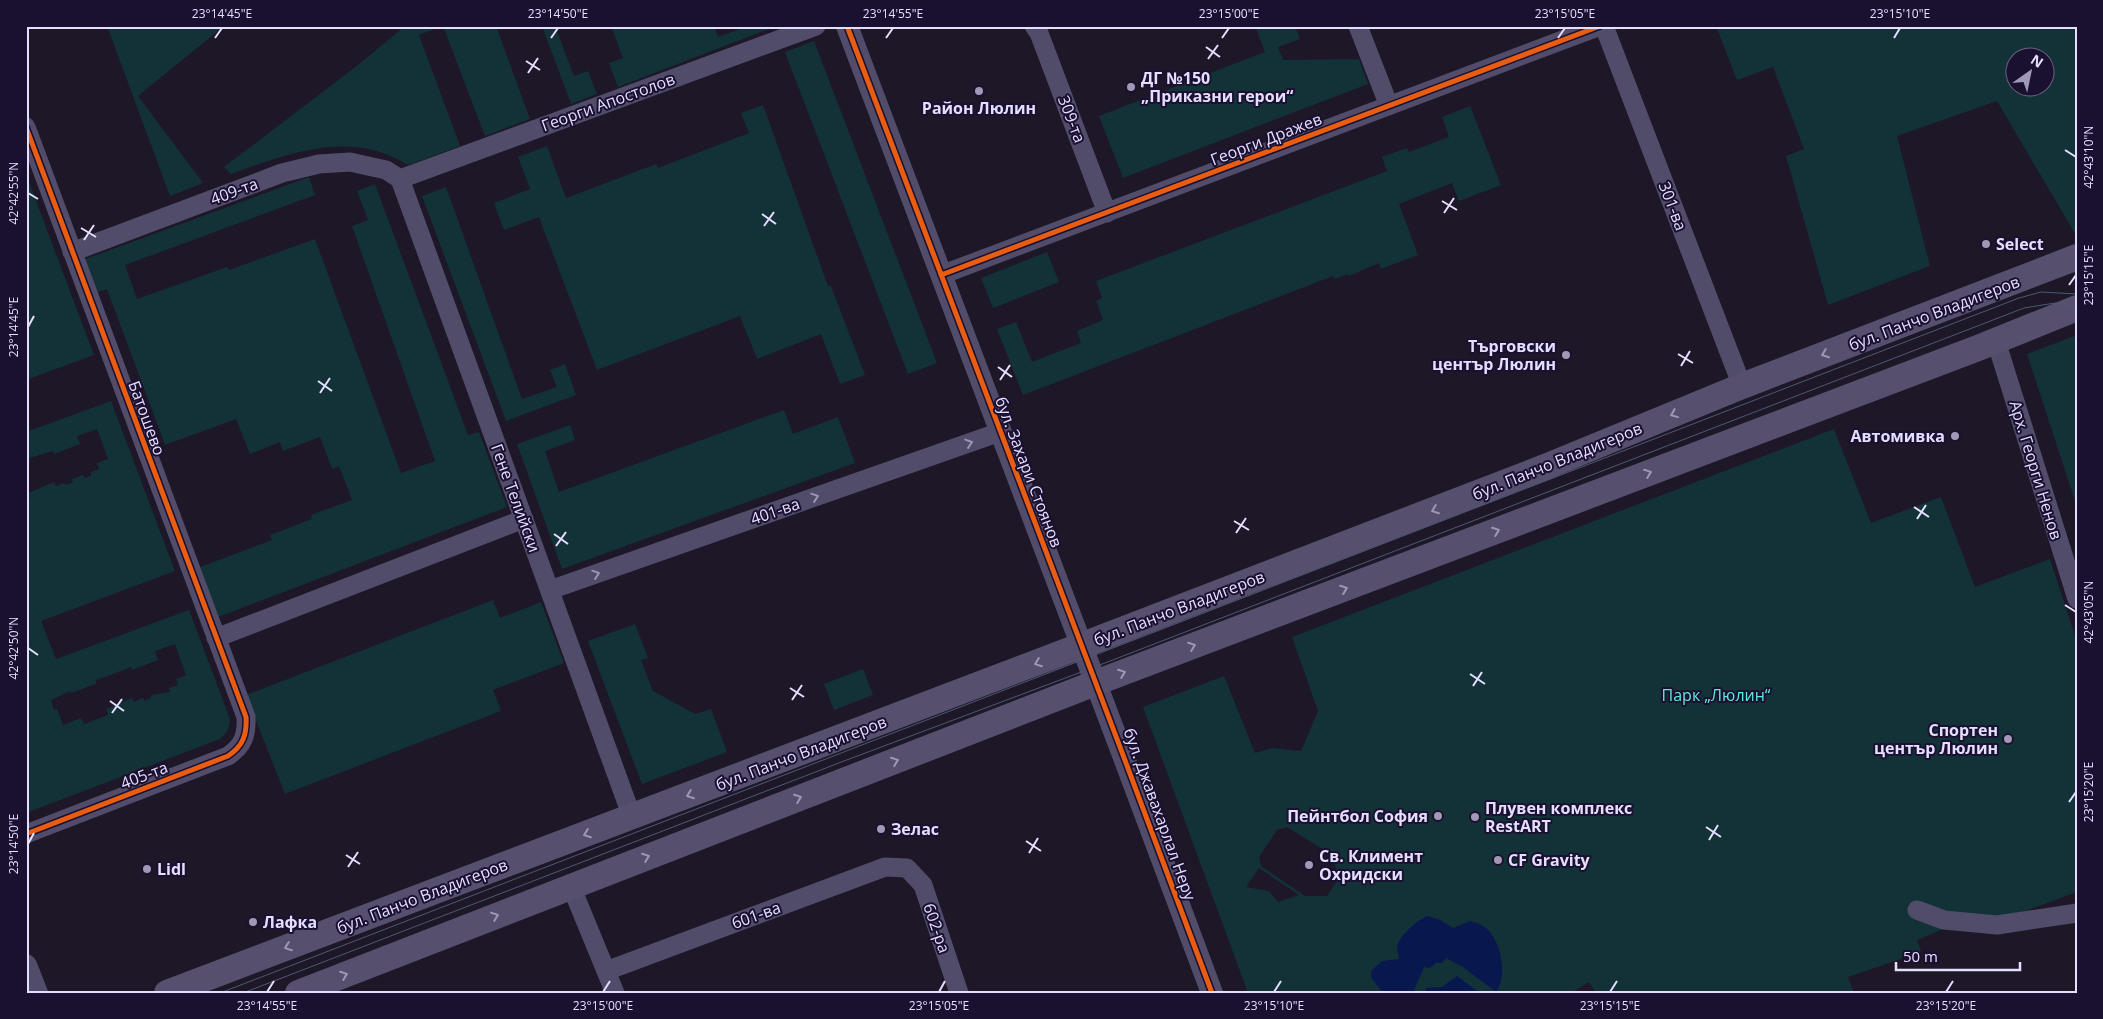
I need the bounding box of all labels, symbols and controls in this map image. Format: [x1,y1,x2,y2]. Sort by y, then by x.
text: 23°14'45"E [192,5,252,22]
text: 23°14'50"E [528,5,588,22]
text: 23°14'55"E [863,5,923,22]
text: 23°15'00"E [1199,5,1259,22]
text: 23°15'05"E [1535,5,1595,22]
text: 23°15'10"E [1870,5,1930,22]
north arrow [2006,48,2056,98]
text: N [2027,50,2047,72]
place label: ДГ №150 „Приказни герои“ [1141,67,1293,107]
street label: Георги Апостолов [538,68,678,136]
marker: ДГ №150 „Приказни герои“ [1125,81,1137,93]
marker: Район Люлин [973,85,985,97]
street label: 309-та [1053,92,1091,146]
place label: Район Люлин [922,97,1036,119]
street label: Георги Дражев [1207,108,1325,170]
text: 42°43'10"N [2080,126,2097,188]
text: 42°42'55"N [5,162,22,224]
street label: 409-та [207,172,261,210]
street label: 301-ва [1654,178,1692,234]
place label: Select [1996,233,2044,255]
marker: Select [1980,238,1992,250]
text: 23°15'15"E [2080,245,2097,305]
street label: бул. Панчо Владигеров [1845,270,2023,356]
text: 23°14'45"E [5,297,22,357]
place label: Търговски център Люлин [1432,335,1556,375]
one-way arrow [1822,348,1830,358]
marker: Търговски център Люлин [1560,349,1572,361]
street label: Батошево [123,378,171,458]
street label: бул. Захари Стоянов [990,394,1068,550]
street label: Арх. Георги Ненов [2004,398,2068,542]
one-way arrow [1670,408,1679,418]
street label: бул. Панчо Владигеров [1469,417,1645,505]
place label: Автомивка [1850,425,1945,447]
marker: Автомивка [1949,430,1961,442]
one-way arrow [964,439,972,449]
street label: Гене Телийски [486,441,546,555]
one-way arrow [1643,469,1652,479]
street label: 401-ва [747,492,803,530]
one-way arrow [810,493,819,503]
one-way arrow [1431,504,1439,514]
one-way arrow [1491,527,1500,537]
street label: бул. Панчо Владигеров [1090,565,1268,651]
one-way arrow [591,570,600,580]
text: 42°43'05"N [2080,581,2097,643]
one-way arrow [1340,585,1348,595]
text: 42°42'50"N [5,617,22,679]
one-way arrow [1188,642,1196,652]
one-way arrow [1034,657,1042,667]
one-way arrow [1118,669,1126,679]
park label: Парк „Люлин“ [1662,684,1771,706]
street label: бул. Панчо Владигеров [712,710,890,796]
place label: Спортен център Люлин [1874,719,1998,759]
street label: бул. Джавахарлал Неру [1119,725,1202,904]
marker: Спортен център Люлин [2002,733,2014,745]
street label: 405-та [117,756,171,794]
one-way arrow [890,757,898,767]
text: 23°15'20"E [2080,762,2097,822]
one-way arrow [686,789,694,799]
one-way arrow [793,794,802,804]
place label: Плувен комплекс RestART [1485,797,1632,837]
place label: Пейнтбол София [1287,805,1428,827]
marker: Пейнтбол София [1432,810,1444,822]
marker: Плувен комплекс RestART [1469,811,1481,823]
text: 23°14'50"E [5,814,22,874]
place label: Зелас [891,818,939,840]
marker: Зелас [875,823,887,835]
one-way arrow [583,828,592,838]
place label: Св. Климент Охридски [1319,845,1423,885]
place label: CF Gravity [1508,849,1591,871]
street label: бул. Панчо Владигеров [333,853,511,939]
one-way arrow [642,853,650,863]
marker: CF Gravity [1492,854,1504,866]
place label: Lidl [157,858,186,880]
marker: Св. Климент Охридски [1303,859,1315,871]
marker: Lidl [141,863,153,875]
street label: 601-ва [728,896,784,934]
street label: 602-ра [918,900,956,956]
place label: Лафка [263,911,317,933]
one-way arrow [490,911,499,922]
marker: Лафка [247,916,259,928]
scale bar [1896,939,2019,971]
one-way arrow [284,941,292,951]
text: 50 m [1903,946,1938,966]
one-way arrow [339,971,348,981]
text: 23°14'55"E [237,997,297,1014]
text: 23°15'00"E [573,997,633,1014]
text: 23°15'05"E [909,997,969,1014]
text: 23°15'10"E [1244,997,1304,1014]
text: 23°15'15"E [1580,997,1640,1014]
text: 23°15'20"E [1916,997,1976,1014]

